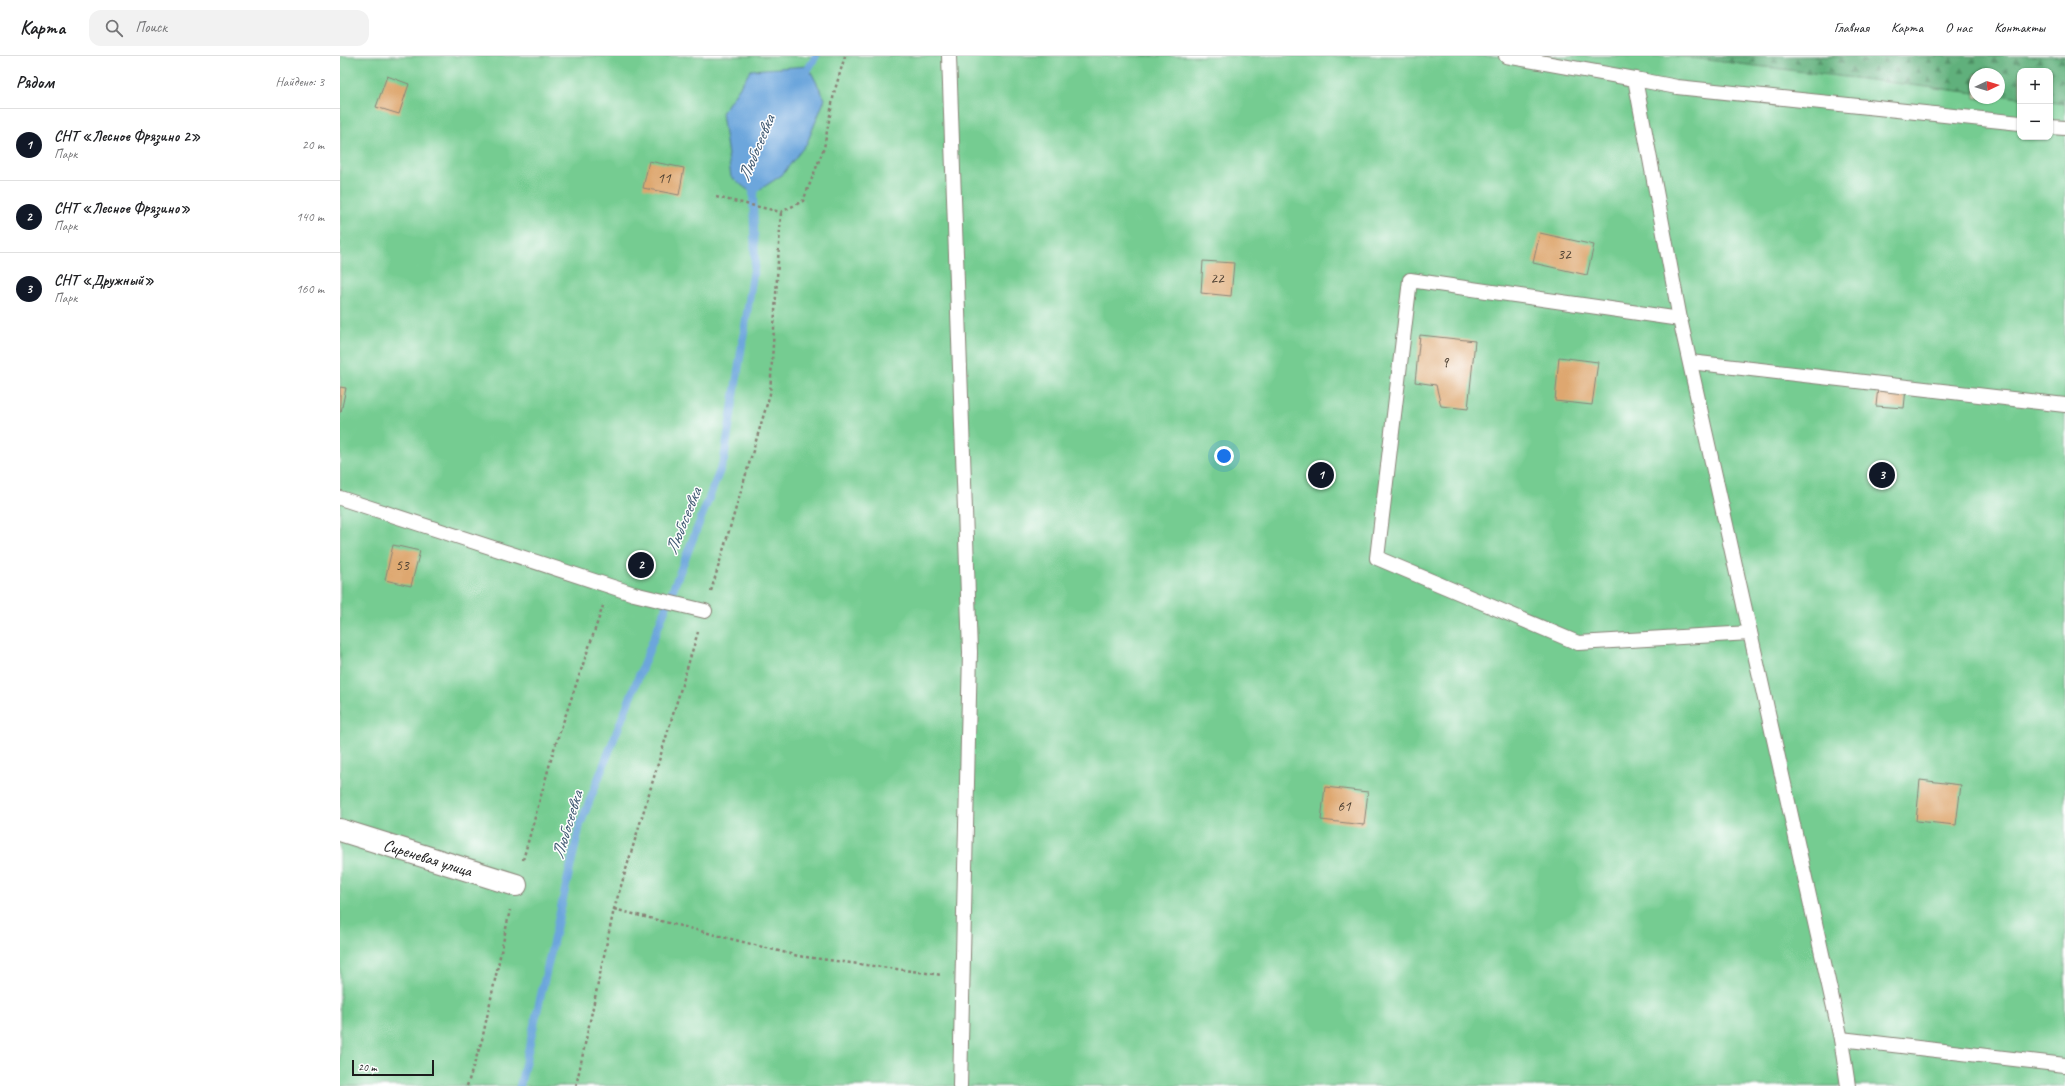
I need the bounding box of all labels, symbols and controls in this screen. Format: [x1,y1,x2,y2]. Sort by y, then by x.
search box [89,10,369,46]
text: Карта [20,16,65,40]
icon: search [103,17,125,39]
text: Поиск [135,18,167,37]
text: Главная [1834,19,1869,36]
text: Карта [1891,19,1923,36]
text: О нас [1945,19,1972,36]
text: Контакты [1994,19,2045,36]
north arrow [1969,68,2005,104]
map controls [2017,68,2053,140]
button: + [2017,68,2053,104]
text: Рядом [16,72,54,93]
text: Найдено: 3 [276,74,324,90]
button: − [2017,104,2053,140]
water label: Любосеевка [732,110,780,184]
text: СНТ «Лесное Фрязино 2» [54,127,201,146]
text: 1 [26,137,32,153]
text: 20 m [302,137,324,153]
text: Парк [54,146,77,162]
house number: 11 [657,169,672,188]
text: СНТ «Лесное Фрязино» [54,199,190,218]
text: 2 [26,209,32,225]
text: 140 m [296,209,324,225]
text: Парк [54,218,77,234]
house number: 32 [1557,245,1572,264]
house number: 22 [1210,269,1225,288]
text: СНТ «Дружный» [54,271,154,290]
text: 3 [26,281,32,297]
text: 160 m [296,281,324,297]
text: Парк [54,290,77,306]
house number: 9 [1442,353,1450,372]
your location [1214,446,1234,466]
pin: 1 [1308,460,1334,490]
pin: 3 [1869,460,1895,490]
water label: Любосеевка [660,483,707,557]
pin: 2 [628,550,654,580]
house number: 53 [395,556,410,575]
water label: Любосеевка [546,787,588,862]
house number: 61 [1337,797,1352,816]
street label: Сиреневая улица [381,834,476,882]
scale bar [352,1058,434,1077]
text: 20 m [358,1060,377,1074]

